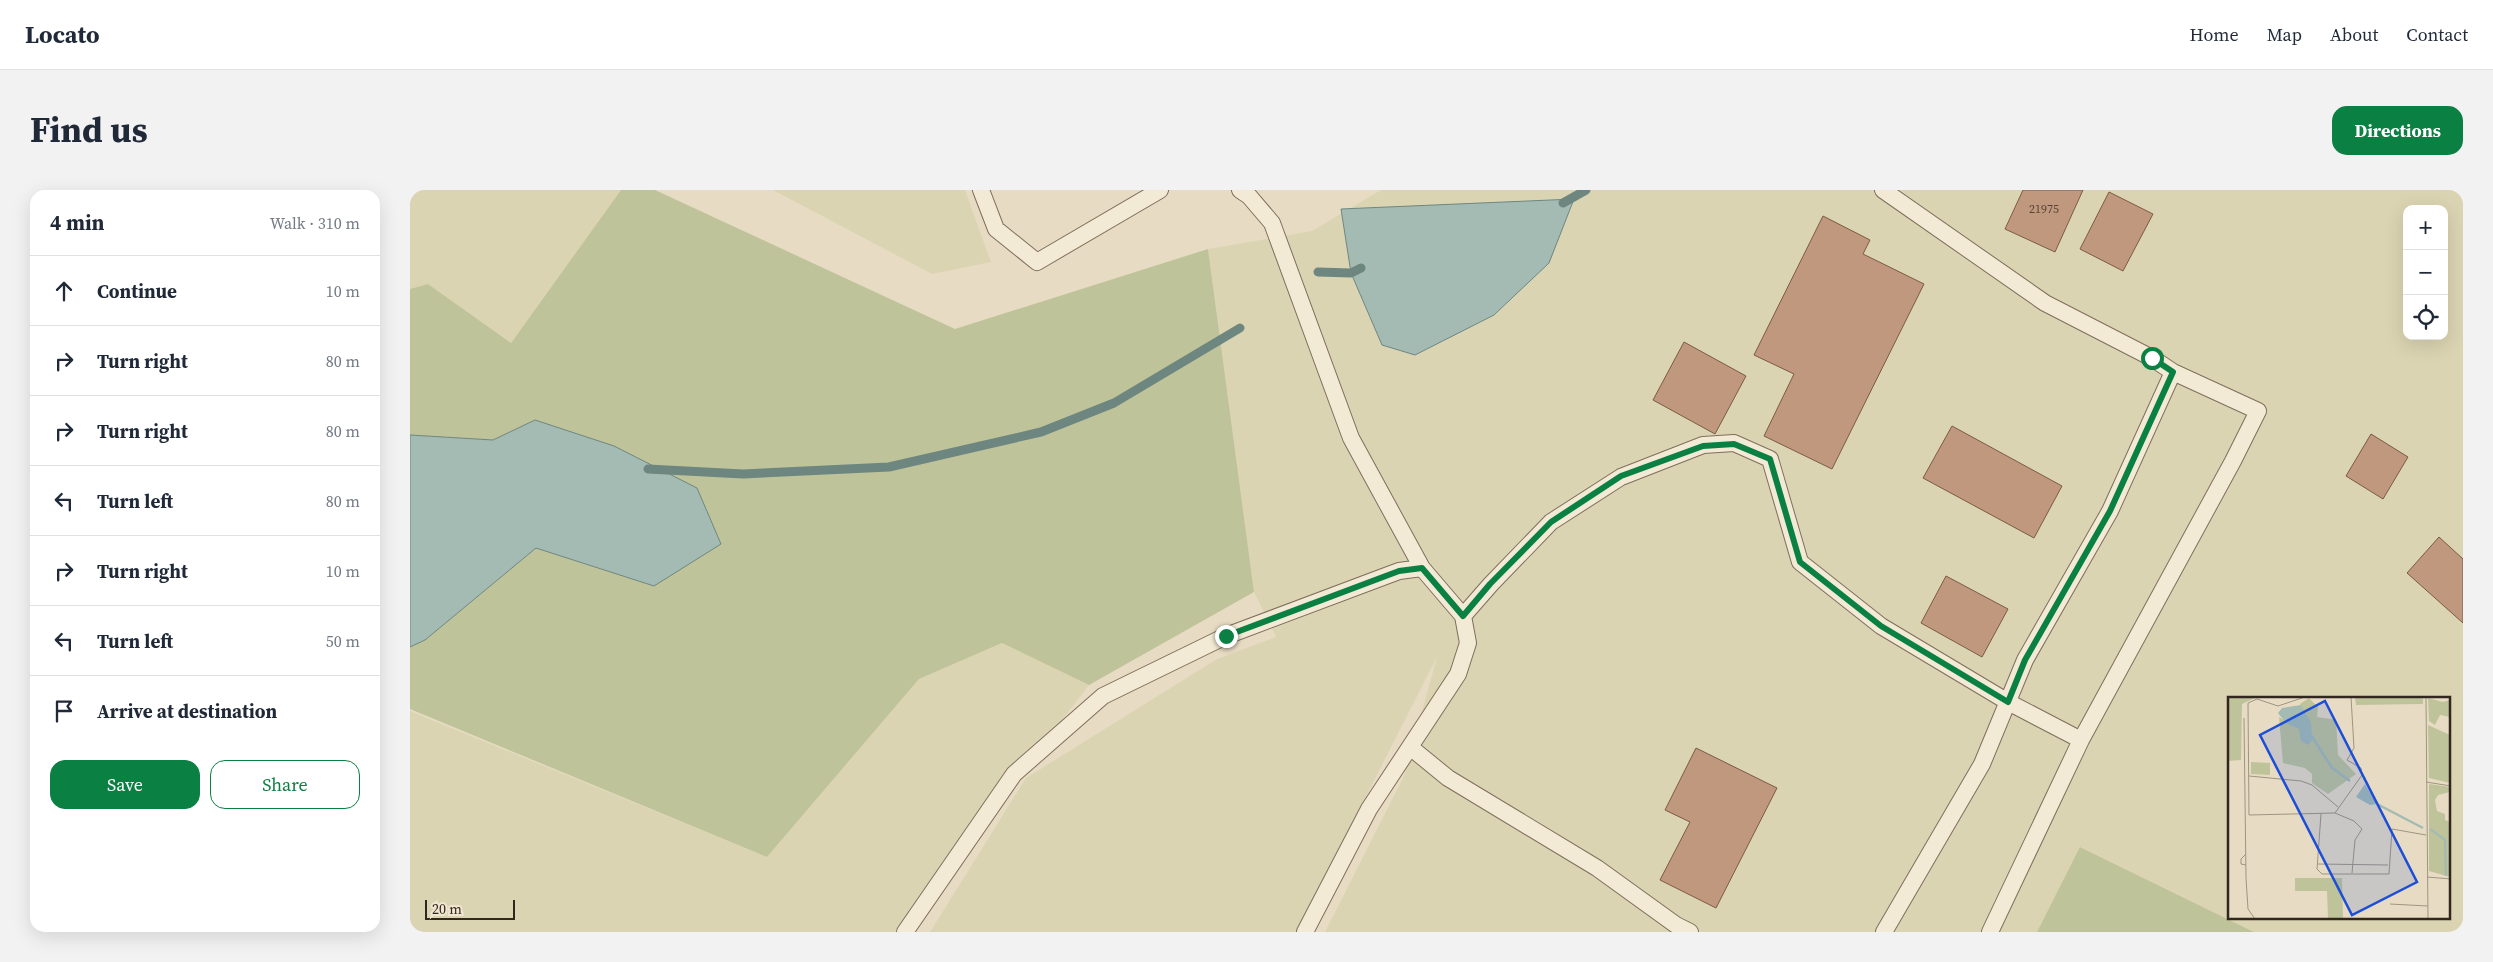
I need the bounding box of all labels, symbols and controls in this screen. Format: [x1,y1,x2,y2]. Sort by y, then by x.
text: Locato [25,18,100,51]
text: Home [2190,22,2239,47]
text: Map [2267,22,2302,47]
text: About [2330,22,2378,47]
text: Contact [2406,22,2468,47]
text: Find us [30,106,148,154]
button: Directions [2332,106,2463,155]
house number: 21975 [2029,201,2059,217]
map controls [2403,205,2448,340]
button: + [2403,205,2448,250]
text: 4 min [50,208,105,237]
text: Walk · 310 m [270,212,360,234]
button: − [2403,250,2448,295]
icon: ahead [50,277,78,305]
text: Continue [97,278,177,304]
text: 10 m [326,280,360,302]
button: locate [2403,295,2448,340]
icon: right [50,347,78,375]
route start [2141,347,2164,370]
text: Turn right [97,348,188,374]
text: 80 m [326,350,360,372]
icon: right [50,417,78,445]
text: Turn right [97,418,188,444]
text: 80 m [326,420,360,442]
icon: left [50,487,78,515]
text: Turn left [97,488,173,514]
text: 80 m [326,490,360,512]
icon: right [50,557,78,585]
text: Turn right [97,558,188,584]
text: 10 m [326,560,360,582]
route end [1215,625,1238,648]
icon: left [50,627,78,655]
text: Turn left [97,628,173,654]
text: 50 m [326,630,360,652]
icon: arrive [50,697,78,725]
inset map [2228,697,2450,920]
text: Arrive at destination [97,698,277,724]
button: Save [50,760,200,809]
button: Share [210,760,360,809]
scale bar [425,897,515,920]
text: 20 m [432,899,462,919]

